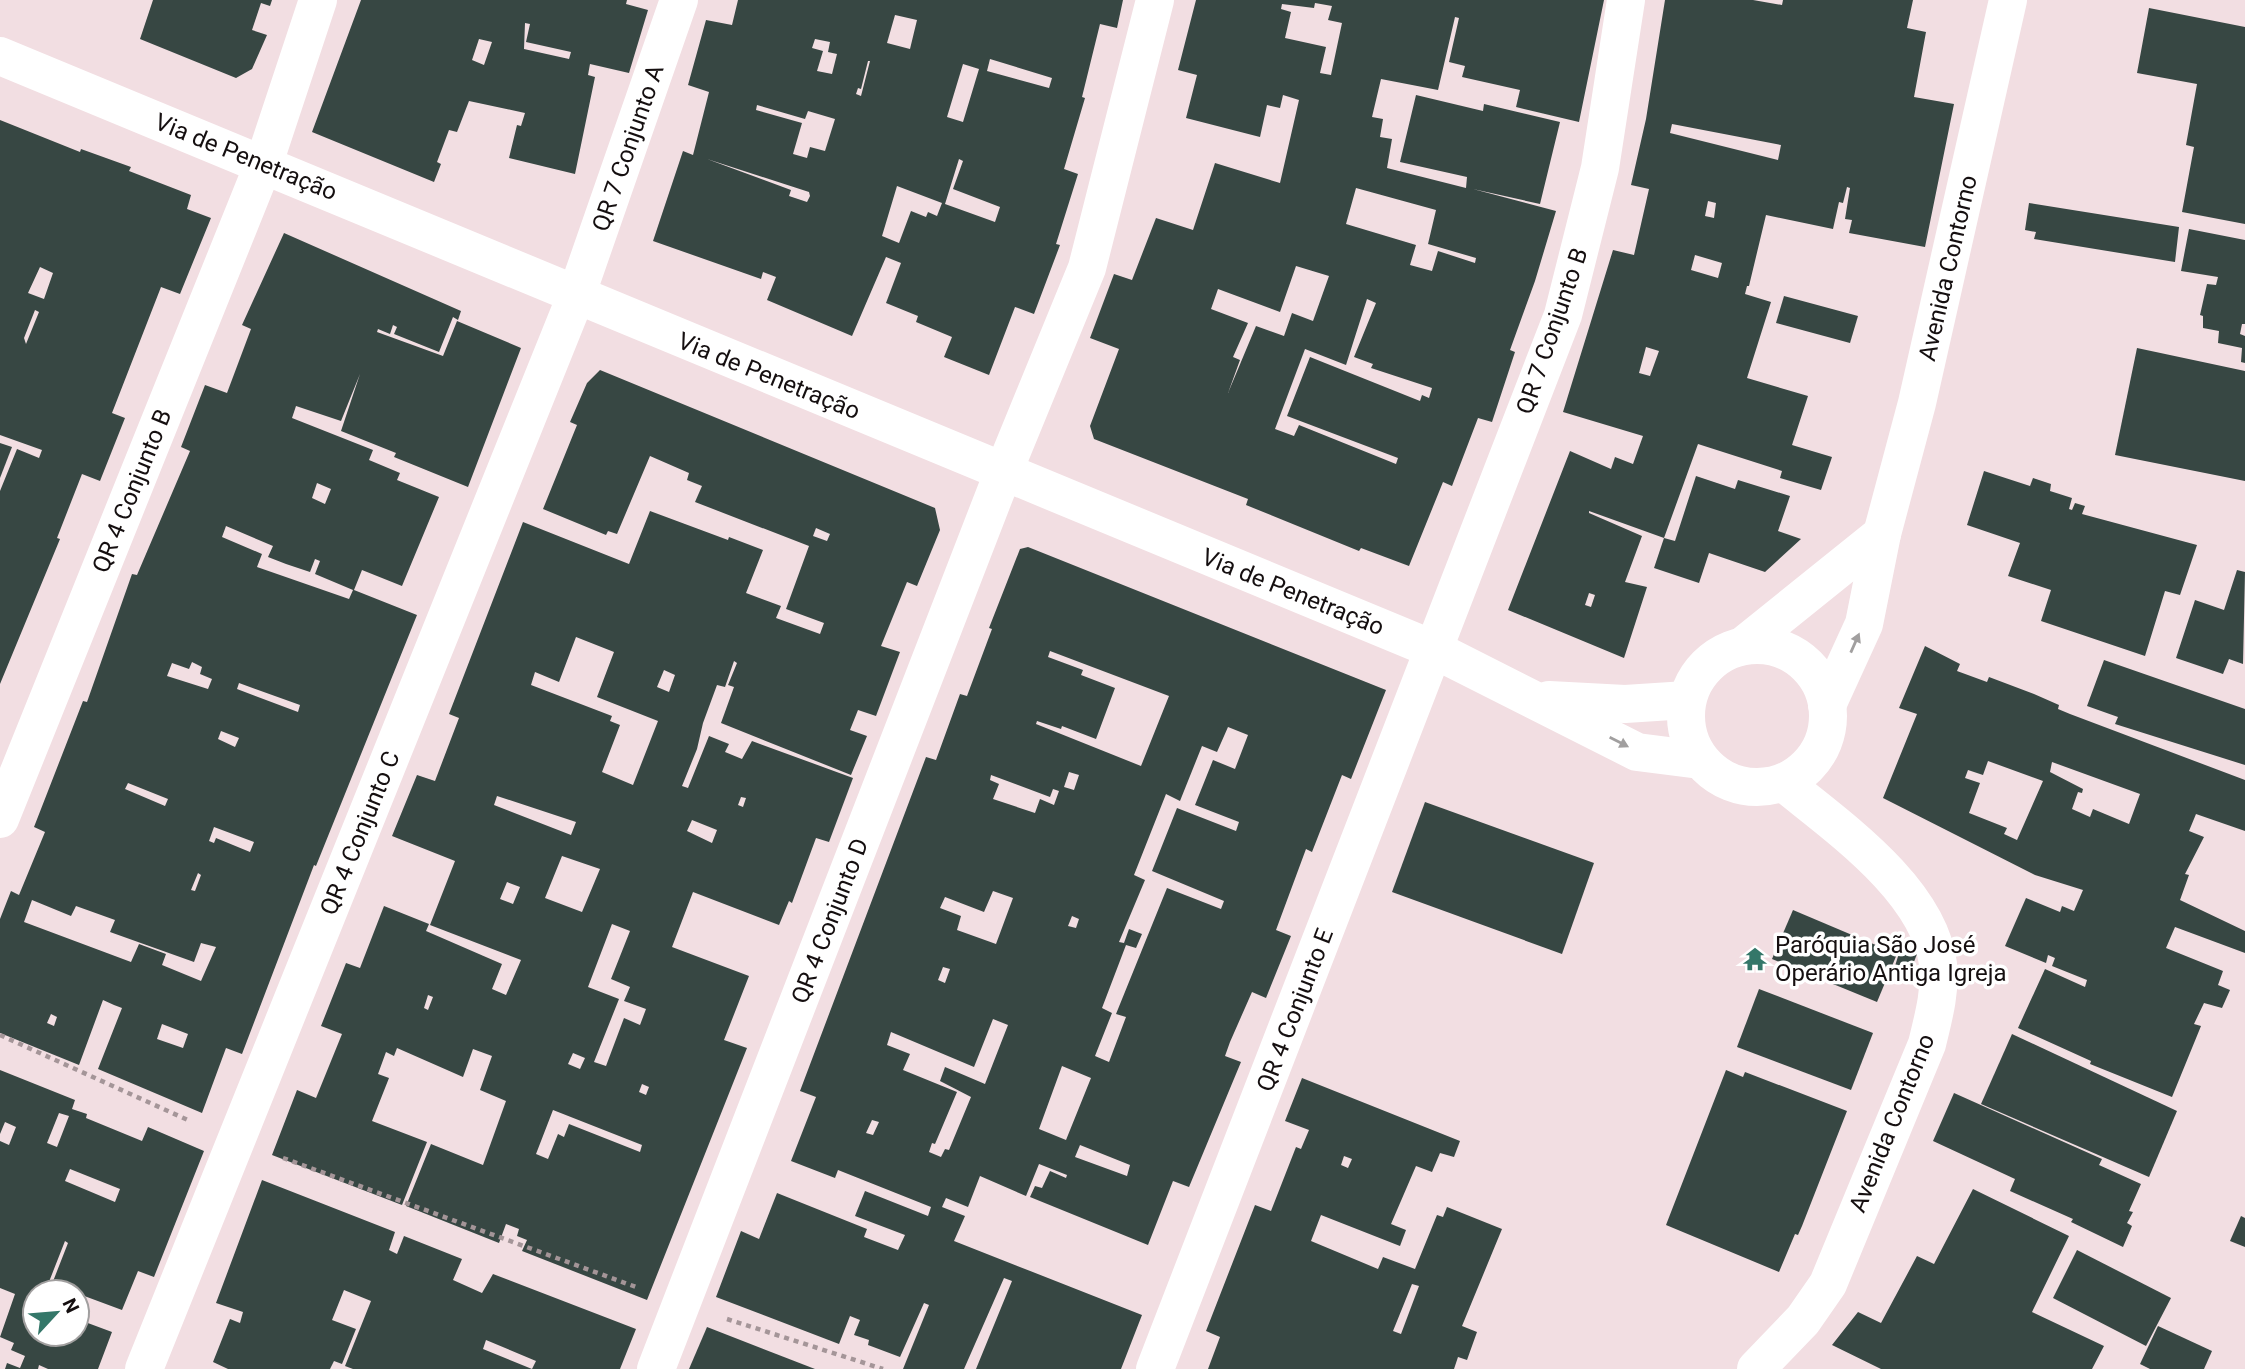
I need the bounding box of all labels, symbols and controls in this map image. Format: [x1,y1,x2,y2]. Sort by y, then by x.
street label: QR 7 Conjunto A [586,61,670,235]
street label: Via de Penetração [151,108,341,206]
street label: Avenida Contorno [1913,172,1983,364]
street label: QR 7 Conjunto B [1510,244,1594,418]
street label: Via de Penetração [674,327,864,425]
street label: QR 4 Conjunto B [86,405,178,577]
street label: Via de Penetração [1198,543,1388,641]
one-way arrow [1849,633,1861,653]
one-way arrow [1609,737,1629,748]
street label: QR 4 Conjunto C [314,747,406,919]
street label: QR 4 Conjunto D [786,835,874,1007]
street label: QR 4 Conjunto E [1251,925,1339,1095]
place label: Paróquia São José Operário Antiga Igreja [1775,931,2007,987]
temple icon: Paróquia São José Operário Antiga Igreja [1741,945,1769,973]
street label: Avenida Contorno [1843,1030,1941,1216]
north arrow [21,1278,91,1348]
text: N [58,1295,84,1317]

